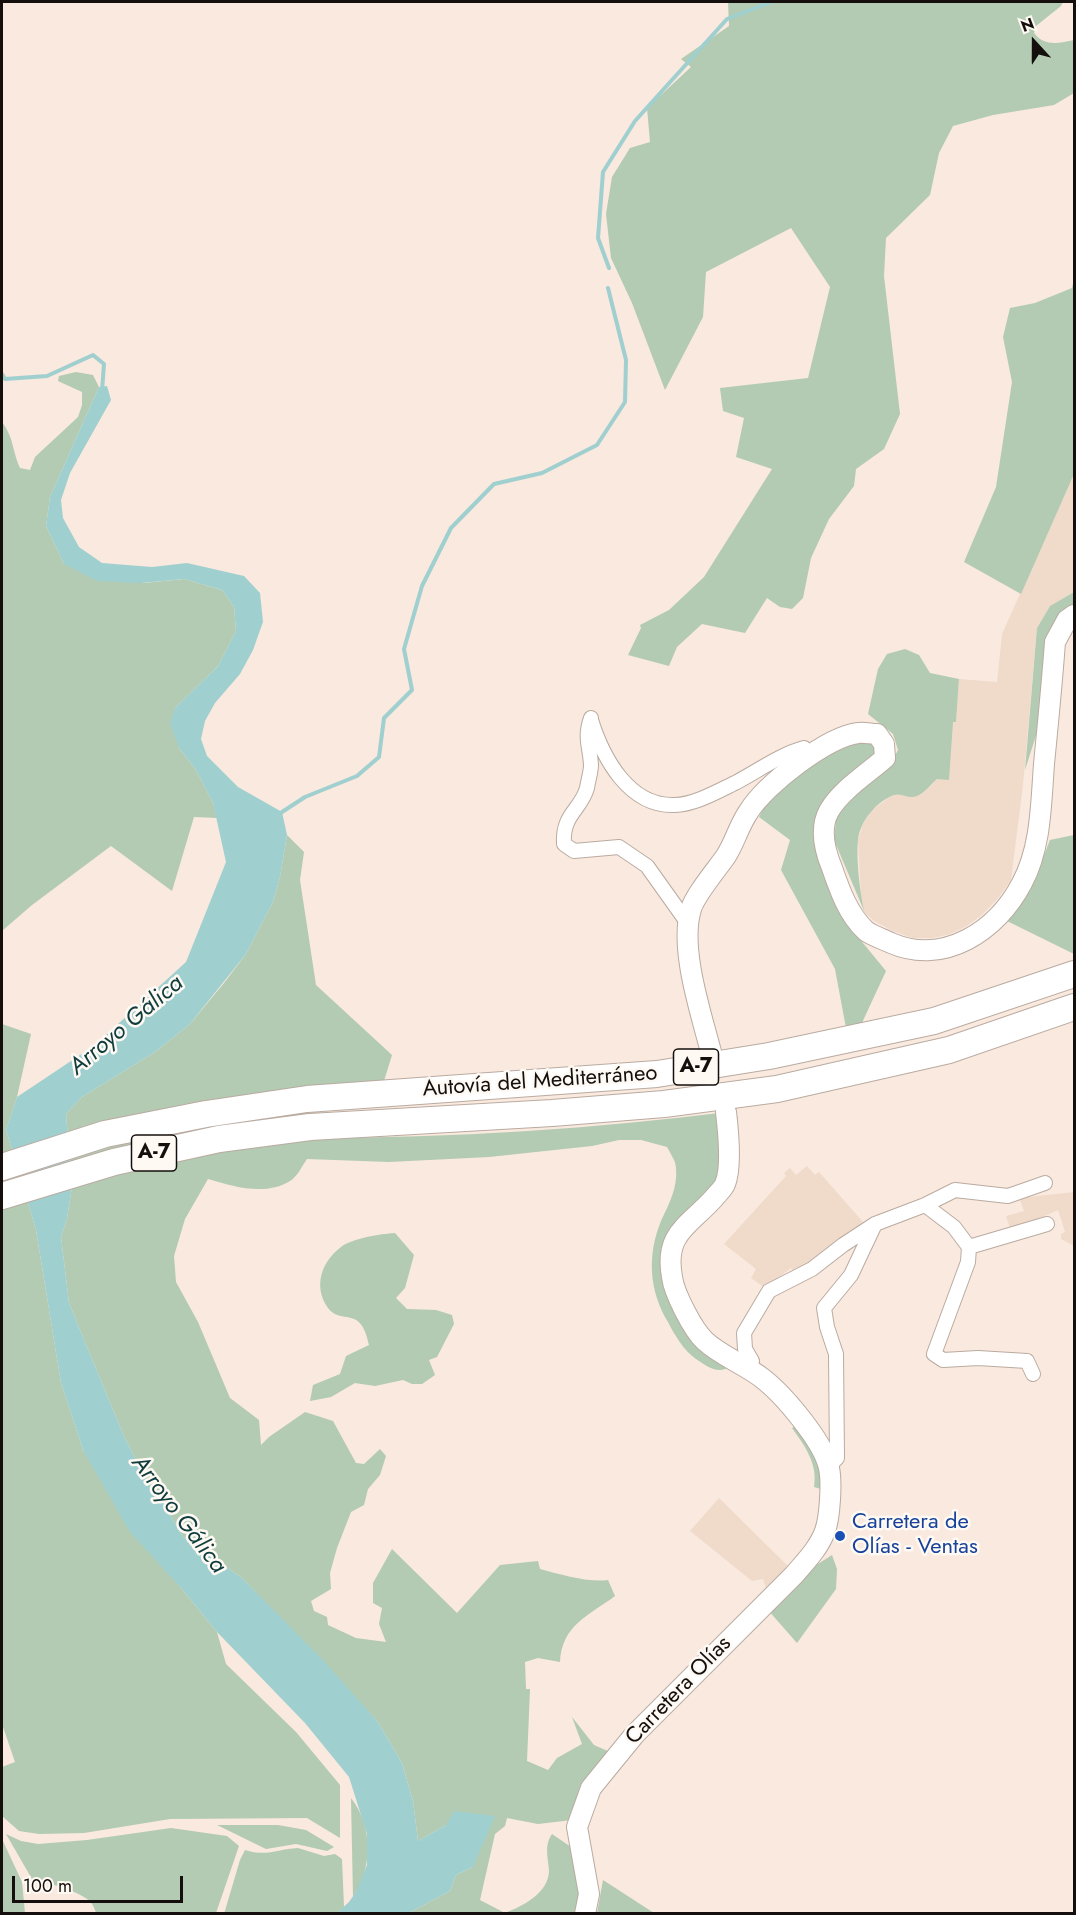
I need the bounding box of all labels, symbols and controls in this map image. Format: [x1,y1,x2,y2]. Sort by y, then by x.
north arrow [1004,12,1064,72]
text: N [1017,12,1037,38]
water label: Arroyo Gálica [64,970,190,1082]
road number: A-7 [674,1049,718,1085]
street label: Autovía del Mediterráneo [422,1061,658,1103]
road number: A-7 [132,1135,176,1171]
water label: Arroyo Gálica [124,1450,232,1580]
place label: Carretera de Olías - Ventas [852,1510,978,1562]
marker: Carretera de Olías - Ventas [833,1529,847,1543]
street label: Carretera Olías [621,1631,737,1751]
scale bar [15,1864,186,1902]
text: 100 m [23,1873,72,1899]

